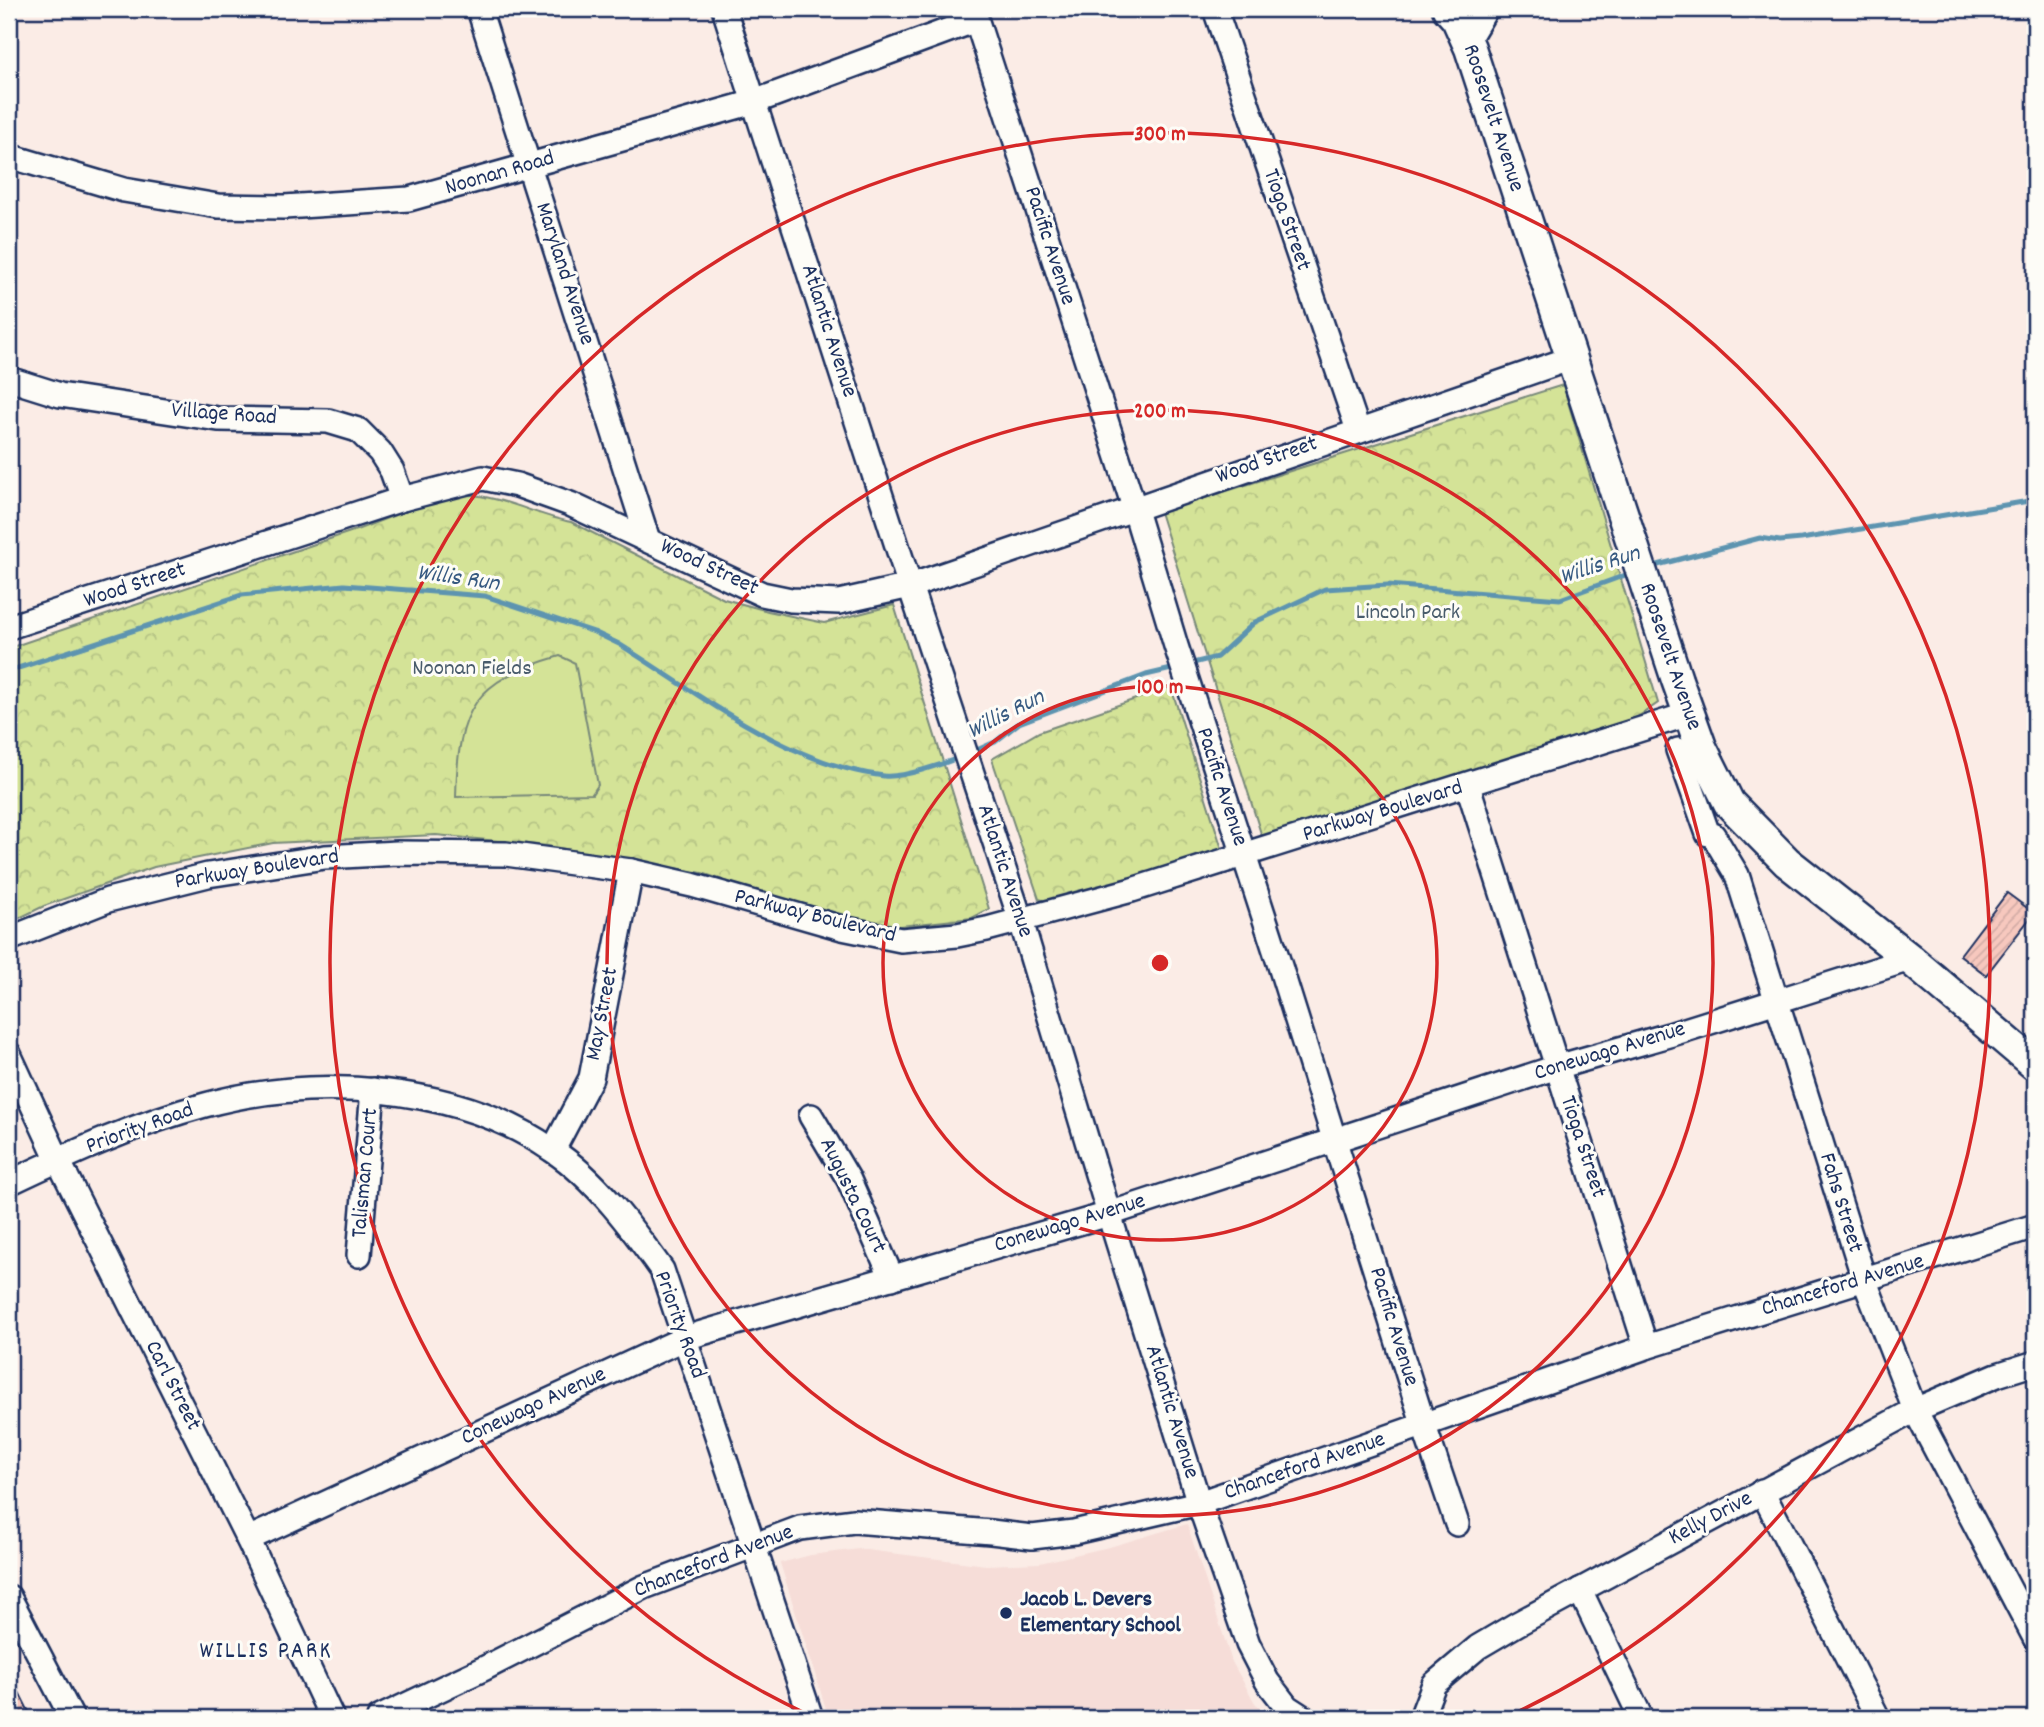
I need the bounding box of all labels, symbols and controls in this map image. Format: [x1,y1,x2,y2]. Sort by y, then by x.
street label: Roosevelt Avenue [1453,40,1533,196]
text: 300 m [1134,121,1186,151]
street label: Noonan Road [442,143,558,205]
street label: Tioga Street [1253,165,1319,275]
street label: Pacific Avenue [1014,183,1084,309]
street label: Maryland Avenue [525,199,603,349]
street label: Atlantic Avenue [791,260,865,402]
street label: Village Road [170,395,278,435]
text: 200 m [1134,398,1186,428]
street label: Wood Street [1212,428,1322,494]
street label: Wood Street [654,531,764,605]
water label: Willis Run [1555,537,1645,595]
street label: Wood Street [80,554,190,618]
water label: Willis Run [415,556,502,602]
street label: Roosevelt Avenue [1630,579,1710,735]
park label: Lincoln Park [1356,597,1460,630]
park label: Noonan Fields [412,653,532,686]
text: 100 m [1137,674,1183,704]
water label: Willis Run [961,681,1051,749]
street label: Pacific Avenue [1186,724,1256,850]
street label: Parkway Boulevard [1299,772,1467,852]
street label: Atlantic Avenue [967,800,1041,942]
street label: Parkway Boulevard [173,841,341,899]
street label: Parkway Boulevard [731,881,899,953]
centre of rings [1148,951,1172,975]
street label: May Street [578,964,628,1064]
street label: Conewago Avenue [1530,1013,1690,1091]
street label: Tioga Street [1550,1092,1614,1202]
street label: Priority Road [82,1094,198,1164]
street label: Talisman Court [344,1107,388,1239]
street label: Augusta Court [810,1132,894,1260]
street label: Fahs Street [1809,1149,1871,1257]
street label: Conewago Avenue [990,1185,1150,1263]
street label: Chanceford Avenue [1758,1246,1928,1326]
street label: Pacific Avenue [1359,1263,1427,1391]
street label: Priority Road [644,1267,714,1383]
street label: Carl Street [135,1335,209,1437]
street label: Atlantic Avenue [1135,1341,1207,1483]
street label: Conewago Avenue [456,1359,612,1455]
street label: Chanceford Avenue [1220,1424,1390,1510]
street label: Kelly Drive [1663,1483,1759,1555]
street label: Chanceford Avenue [629,1516,799,1608]
place label: Jacob L. Devers Elementary School [1020,1584,1181,1643]
marker: Jacob L. Devers Elementary School [998,1605,1014,1621]
district label: WILLIS PARK [199,1635,333,1669]

